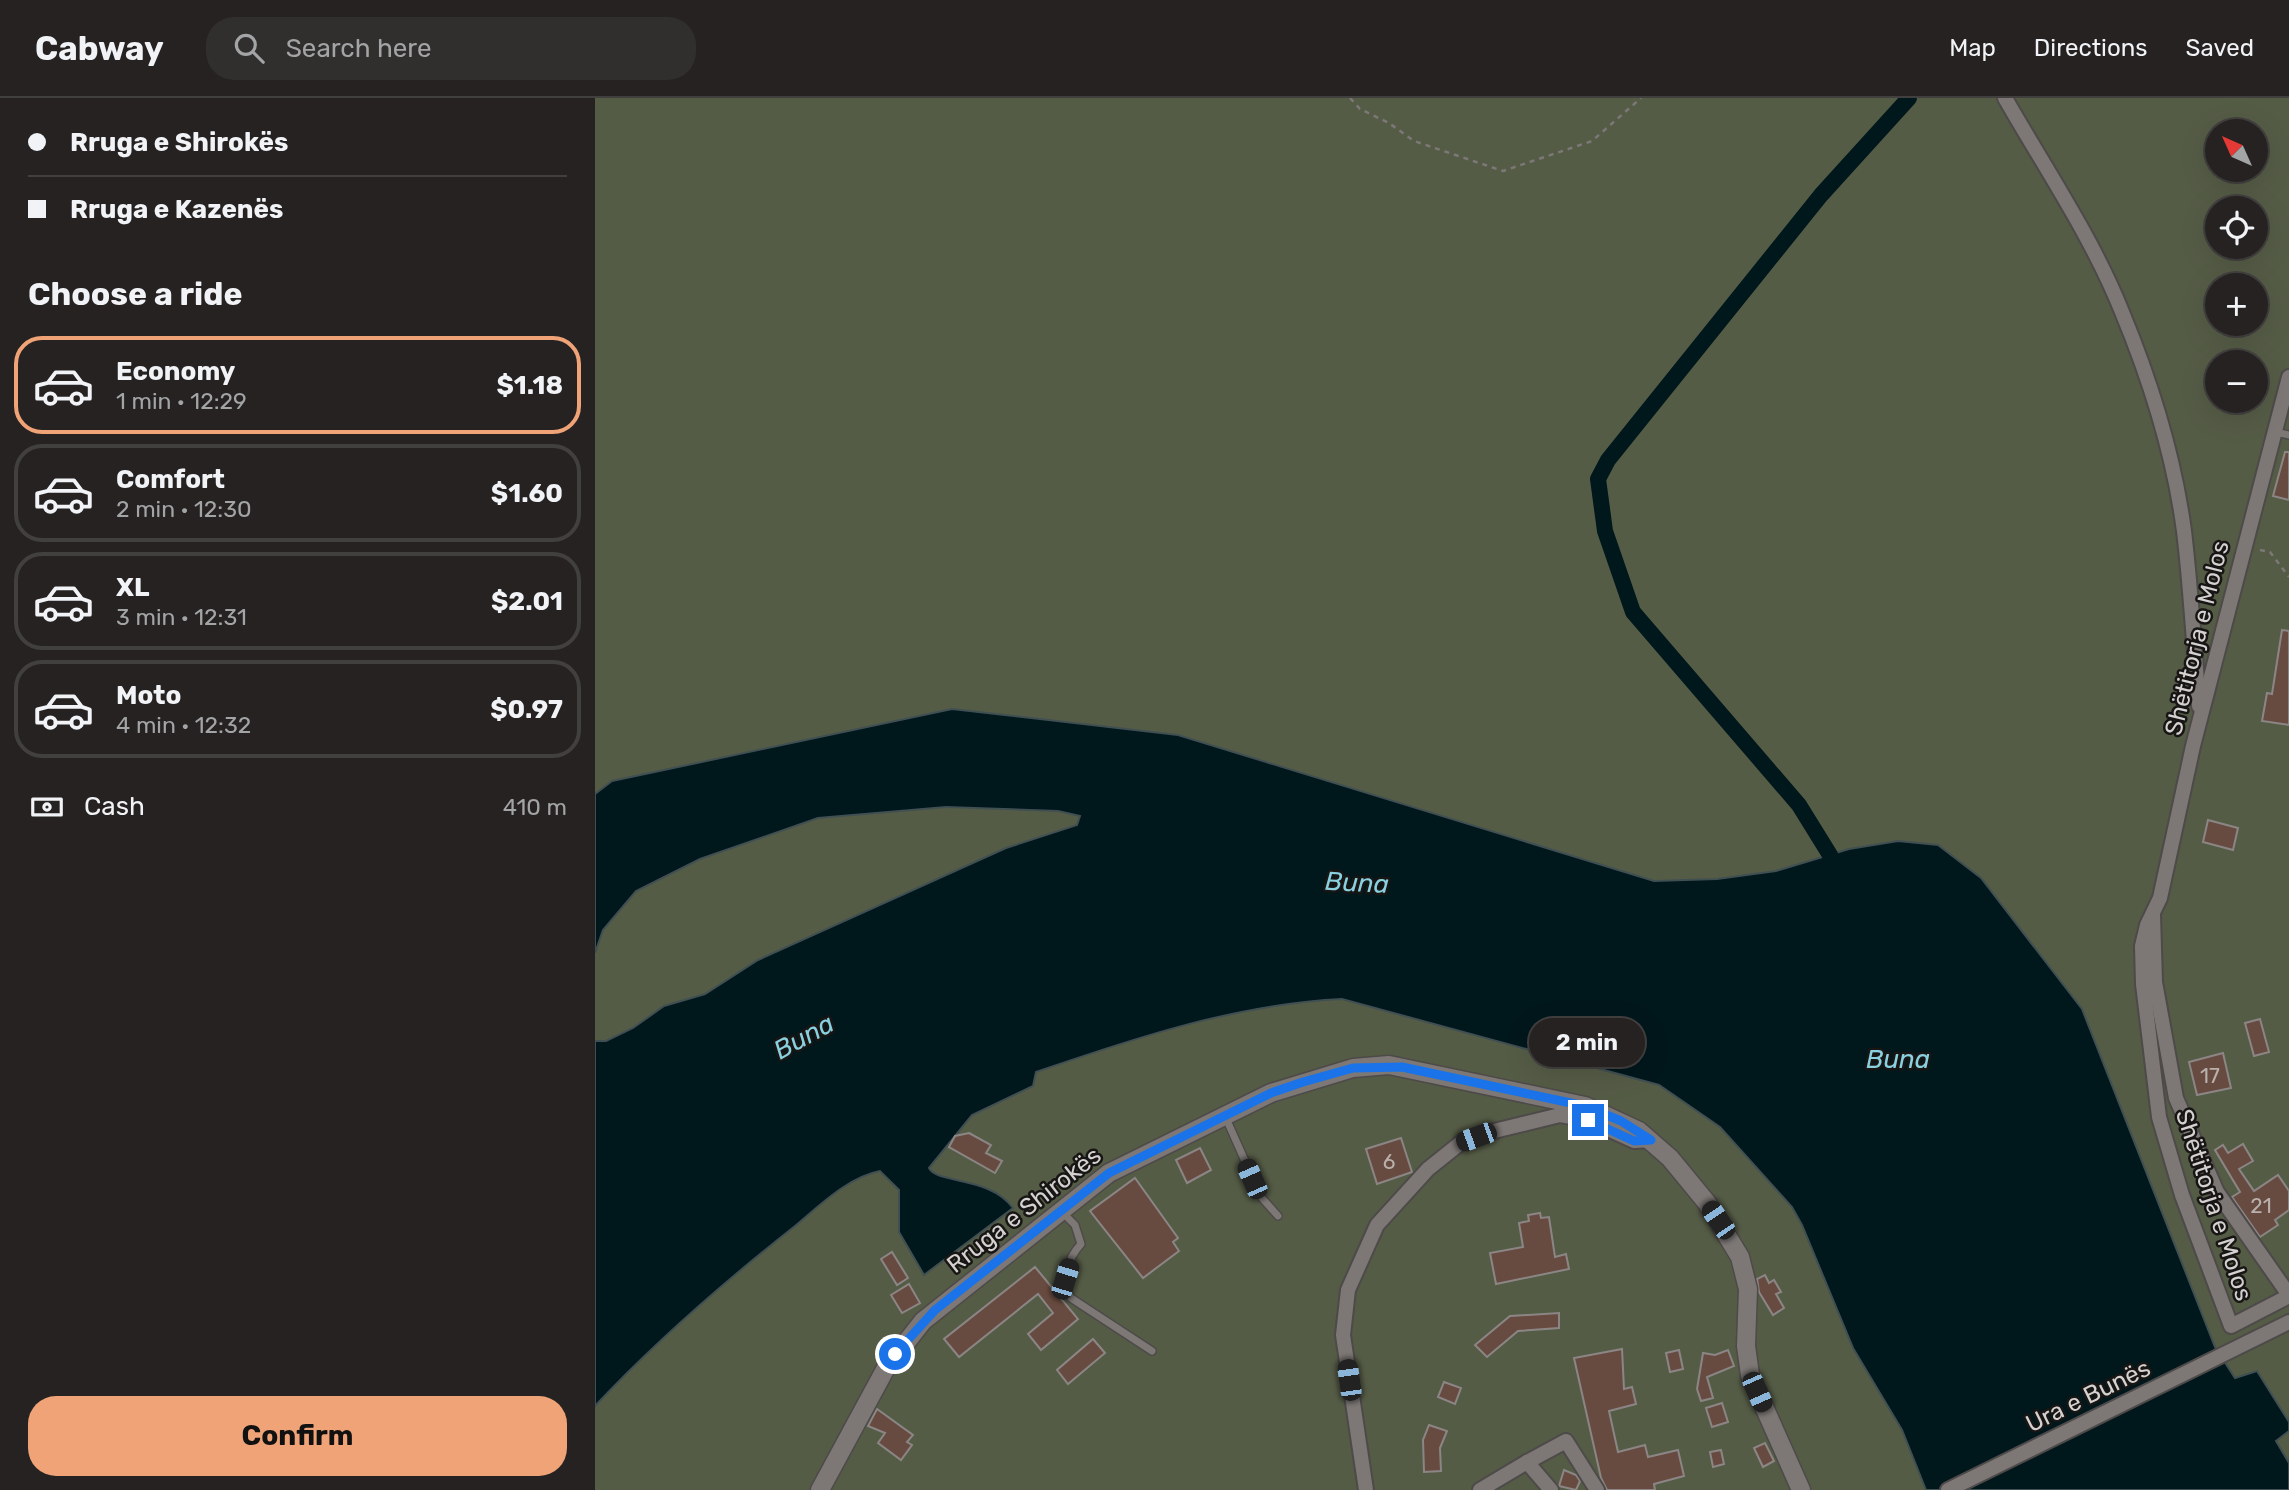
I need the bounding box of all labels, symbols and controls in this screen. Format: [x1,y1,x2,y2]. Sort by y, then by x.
search box [206,17,696,80]
text: Cabway [35,29,164,68]
icon: search [230,29,268,67]
text: Search here [286,33,432,64]
text: Map [1949,34,1996,62]
text: Directions [2034,34,2147,62]
text: Saved [2185,34,2254,62]
north arrow [2205,119,2268,182]
map controls [2205,119,2268,413]
text: Rruga e Shirokës [70,127,288,158]
text: Rruga e Kazenës [70,194,283,225]
button: locate [2205,196,2268,259]
button: + [2205,273,2268,336]
text: Choose a ride [28,275,242,313]
button: − [2205,350,2268,413]
icon: car [32,354,95,417]
text: Economy [116,356,235,387]
text: $1.18 [496,370,563,401]
text: 1 min · 12:29 [116,387,247,415]
icon: car [32,462,95,525]
text: Comfort [116,464,225,495]
text: $1.60 [491,478,563,509]
text: 2 min · 12:30 [116,495,252,523]
street label: Shëtitorja e Molos [2159,538,2235,738]
icon: car [32,570,95,633]
text: XL [116,572,149,603]
text: $2.01 [491,586,563,617]
text: 3 min · 12:31 [116,603,247,631]
icon: car [32,678,95,741]
text: Moto [116,680,181,711]
text: $0.97 [490,694,563,725]
text: 4 min · 12:32 [116,711,251,739]
icon: cash [28,788,66,826]
text: Cash [84,791,145,822]
text: 410 m [503,793,567,821]
water label: Buna [1324,866,1390,900]
water label: Buna [768,1008,840,1066]
callout: 2 min [1530,1018,1646,1068]
text: 2 min [1556,1028,1618,1056]
water label: Buna [1866,1044,1930,1075]
house number: 17 [2200,1063,2220,1088]
route end [1572,1104,1604,1136]
street label: Shëtitorja e Molos [2170,1106,2258,1304]
car [1453,1120,1500,1154]
street label: Rruga e Shirokës [941,1141,1107,1279]
house number: 6 [1383,1149,1395,1174]
car [1234,1156,1271,1202]
house number: 21 [2250,1193,2272,1218]
car [1698,1197,1739,1243]
car [1049,1256,1082,1302]
route start [879,1338,911,1370]
street label: Ura e Bunës [2021,1354,2155,1438]
car [1336,1358,1363,1402]
car [1739,1369,1776,1415]
button: Confirm [28,1396,567,1476]

